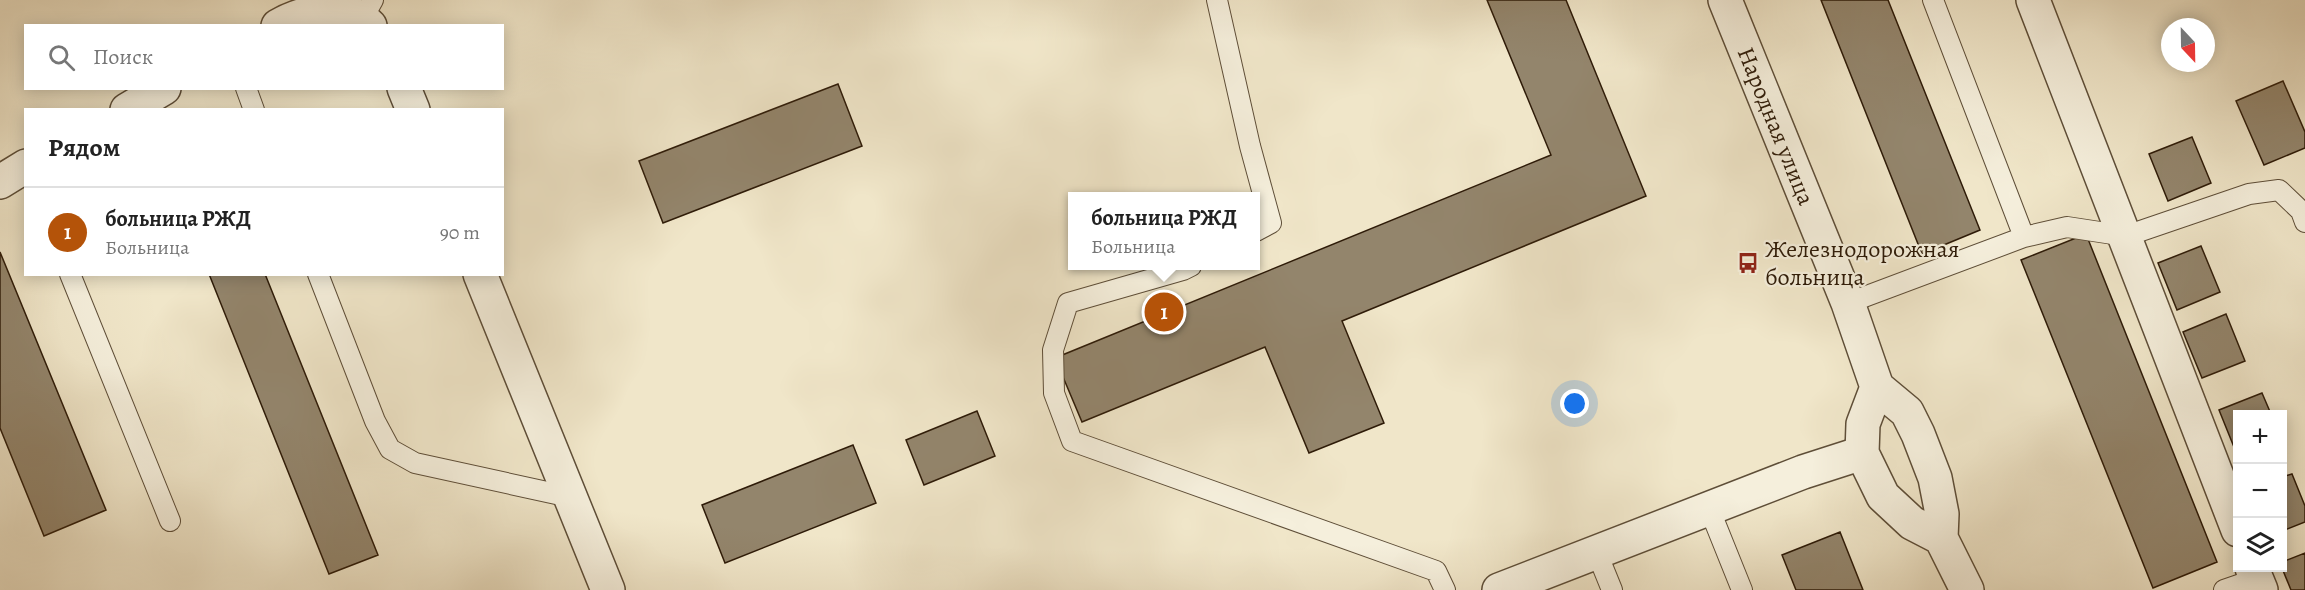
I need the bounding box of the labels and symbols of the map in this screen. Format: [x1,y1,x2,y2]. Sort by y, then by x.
north arrow [2161,18,2215,72]
street label: Народная улица [1730,42,1822,210]
place label: Железнодорожная больница [1765,233,1959,293]
bus stop icon: Железнодорожная больница [1736,251,1760,275]
pin: 1 [1144,290,1184,334]
your location [1560,389,1589,418]

